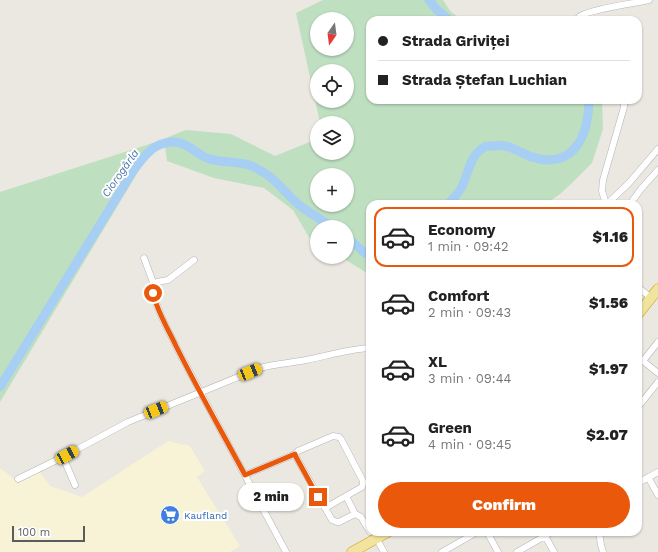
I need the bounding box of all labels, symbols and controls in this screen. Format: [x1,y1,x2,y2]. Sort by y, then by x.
north arrow [310,12,354,56]
map controls [310,12,354,264]
text: Strada Griviței [402,32,510,50]
button: locate [310,64,354,108]
text: Strada Ștefan Luchian [402,71,567,89]
button: layers [310,116,354,160]
water label: Ciorogârla [99,147,142,200]
button: + [310,168,354,212]
icon: car [380,219,416,255]
button: − [310,220,354,264]
text: Economy [428,221,495,239]
text: $1.16 [593,228,628,246]
text: 1 min · 09:42 [428,239,509,254]
route start [144,284,162,302]
icon: car [380,285,416,321]
text: Comfort [428,287,489,305]
text: $1.56 [589,294,628,312]
text: 2 min · 09:43 [428,305,511,320]
icon: car [380,351,416,387]
text: XL [428,353,447,371]
text: $1.97 [589,360,628,378]
car [237,362,263,382]
text: 3 min · 09:44 [428,371,512,386]
car [143,400,169,420]
icon: car [380,417,416,453]
text: Green [428,419,472,437]
text: $2.07 [586,426,628,444]
text: 4 min · 09:45 [428,437,512,452]
car [54,444,80,466]
button: Confirm [378,482,630,528]
callout: 2 min [238,483,304,511]
route end [309,488,327,506]
text: 2 min [253,489,289,504]
supermarket icon: Kaufland [159,504,181,526]
place label: Kaufland [184,510,227,521]
scale bar [12,524,85,543]
text: 100 m [18,526,50,539]

